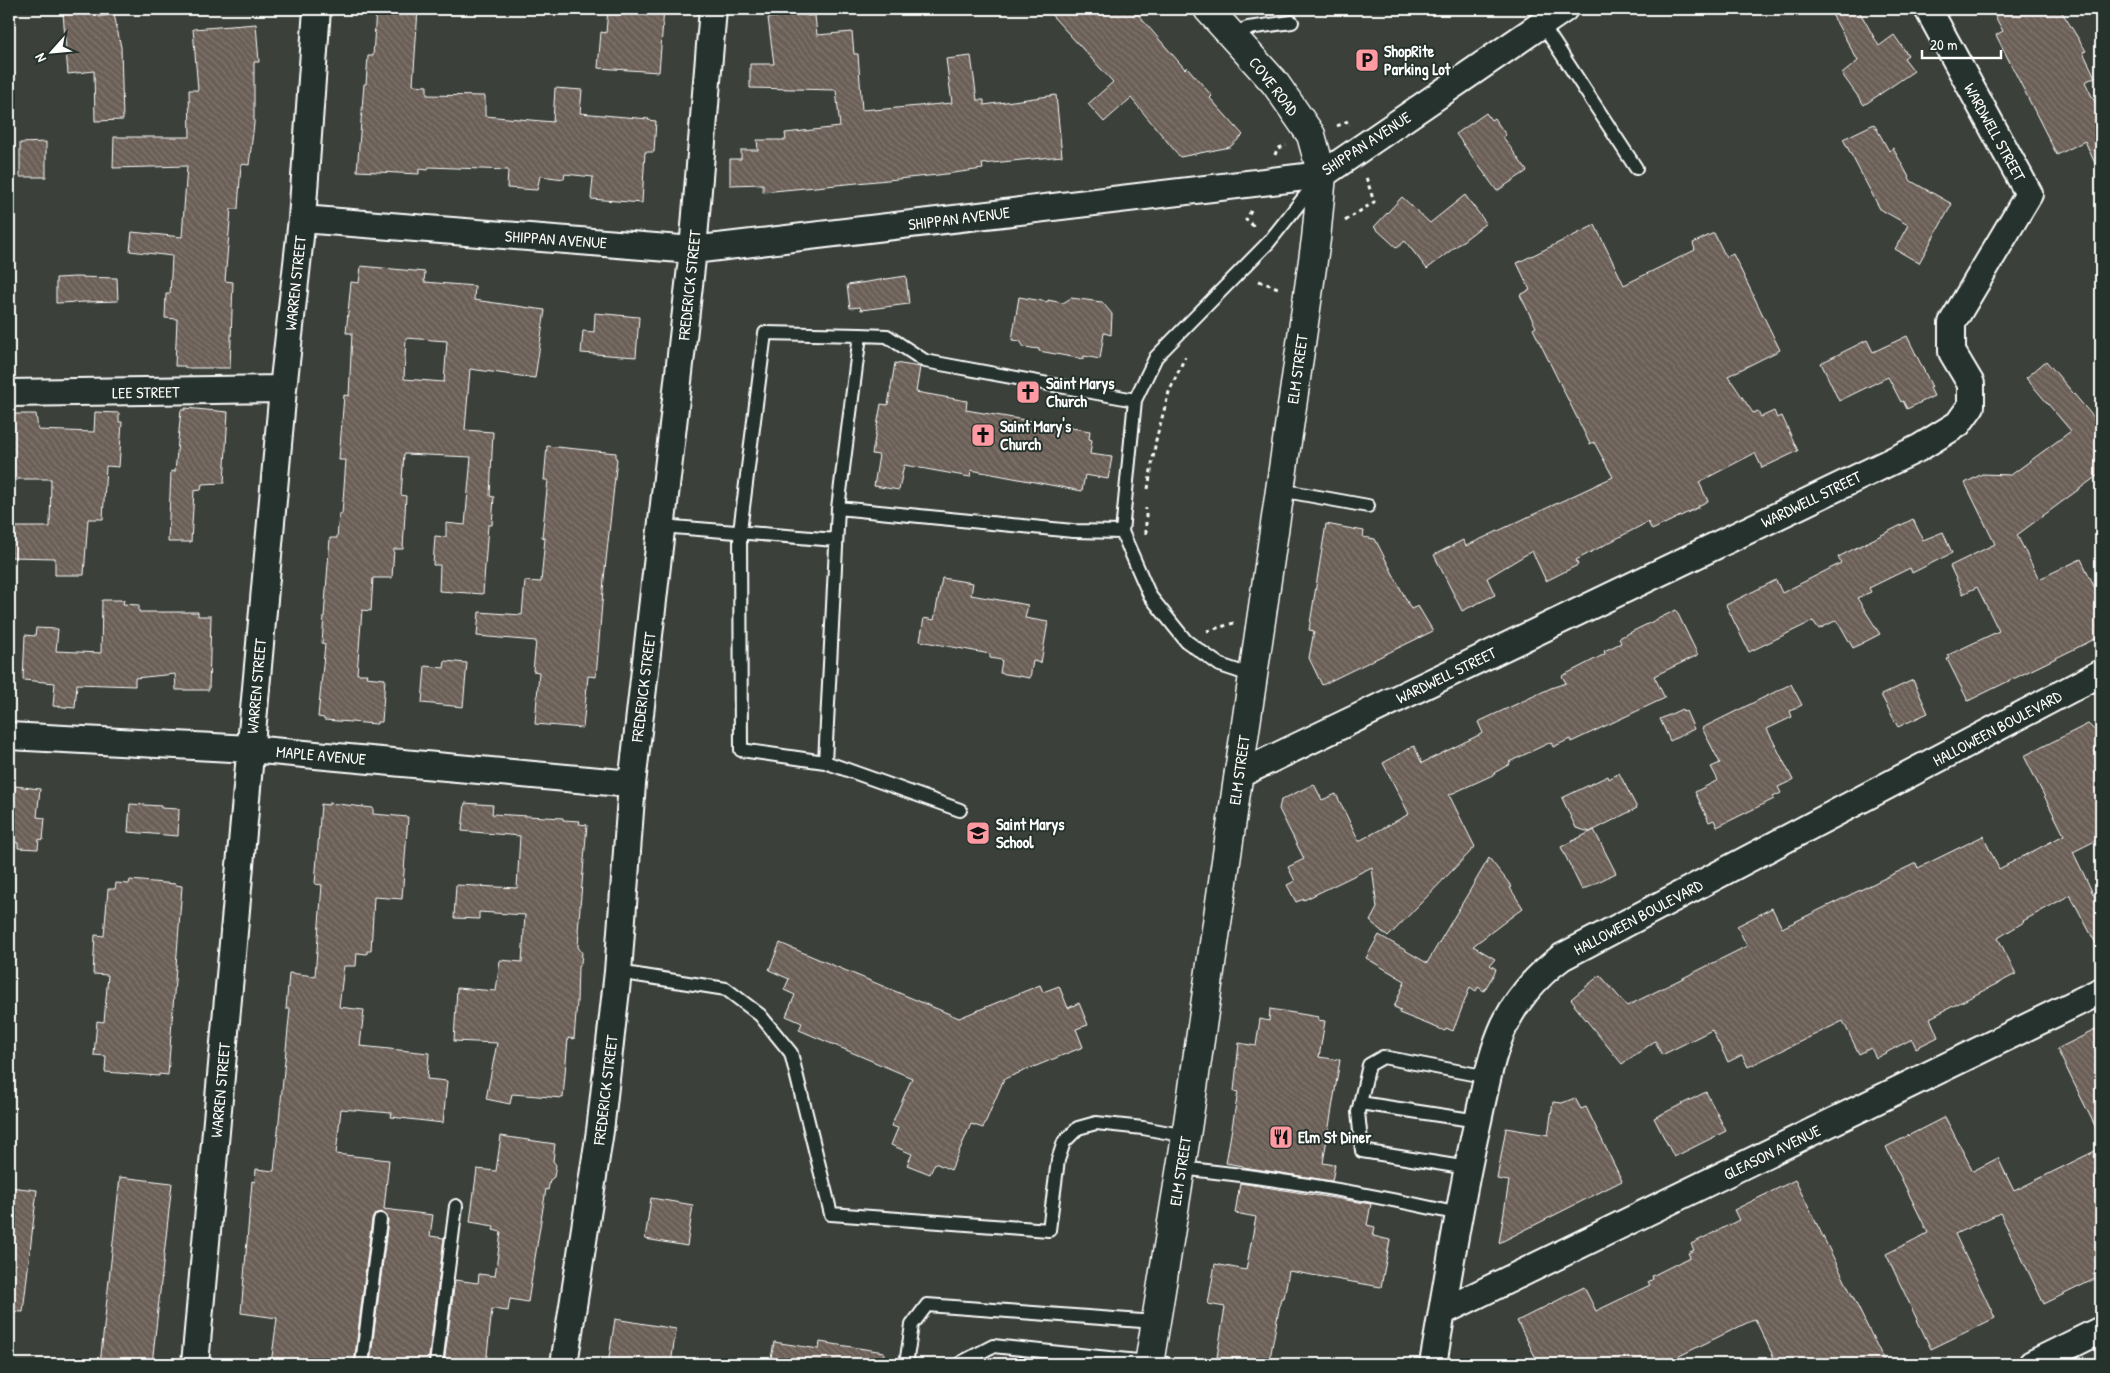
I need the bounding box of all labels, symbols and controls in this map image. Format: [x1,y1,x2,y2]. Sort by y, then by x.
north arrow [28,28,78,78]
scale bar [1922,28,2001,60]
text: 20 m [1930,34,1957,55]
place label: ShopRite Parking Lot [1384,40,1451,81]
parking icon: ShopRite Parking Lot [1354,47,1380,73]
text: N [30,50,50,66]
street label: COVE ROAD [1244,52,1304,120]
street label: WARDWELL STREET [1959,79,2031,185]
street label: SHIPPAN AVENUE [1317,106,1415,180]
street label: SHIPPAN AVENUE [907,201,1011,235]
street label: SHIPPAN AVENUE [504,224,608,254]
street label: FREDERICK STREET [672,228,706,342]
street label: WARREN STREET [279,234,311,331]
street label: ELM STREET [1281,332,1313,405]
place label: Saint Marys Church [1046,372,1115,412]
church icon: Saint Marys Church [1015,379,1041,405]
street label: LEE STREET [112,380,180,404]
place label: Saint Mary's Church [1000,415,1072,455]
church icon: Saint Mary's Church [970,422,996,448]
street label: WARDWELL STREET [1757,465,1865,533]
street label: FREDERICK STREET [625,630,661,744]
street label: WARREN STREET [241,637,271,734]
street label: WARDWELL STREET [1392,641,1500,709]
street label: HALLOWEEN BOULEVARD [1929,685,2066,771]
street label: ELM STREET [1223,733,1255,806]
street label: MAPLE AVENUE [275,740,367,770]
place label: Saint Marys School [996,813,1065,853]
school or university icon: Saint Marys School [965,820,991,846]
street label: HALLOWEEN BOULEVARD [1570,874,1707,960]
street label: FREDERICK STREET [587,1033,623,1147]
street label: WARREN STREET [205,1041,235,1138]
street label: GLEASON AVENUE [1720,1119,1824,1185]
restaurant icon: Elm St Diner [1268,1124,1294,1150]
place label: Elm St Diner [1298,1126,1372,1148]
street label: ELM STREET [1164,1134,1196,1207]

